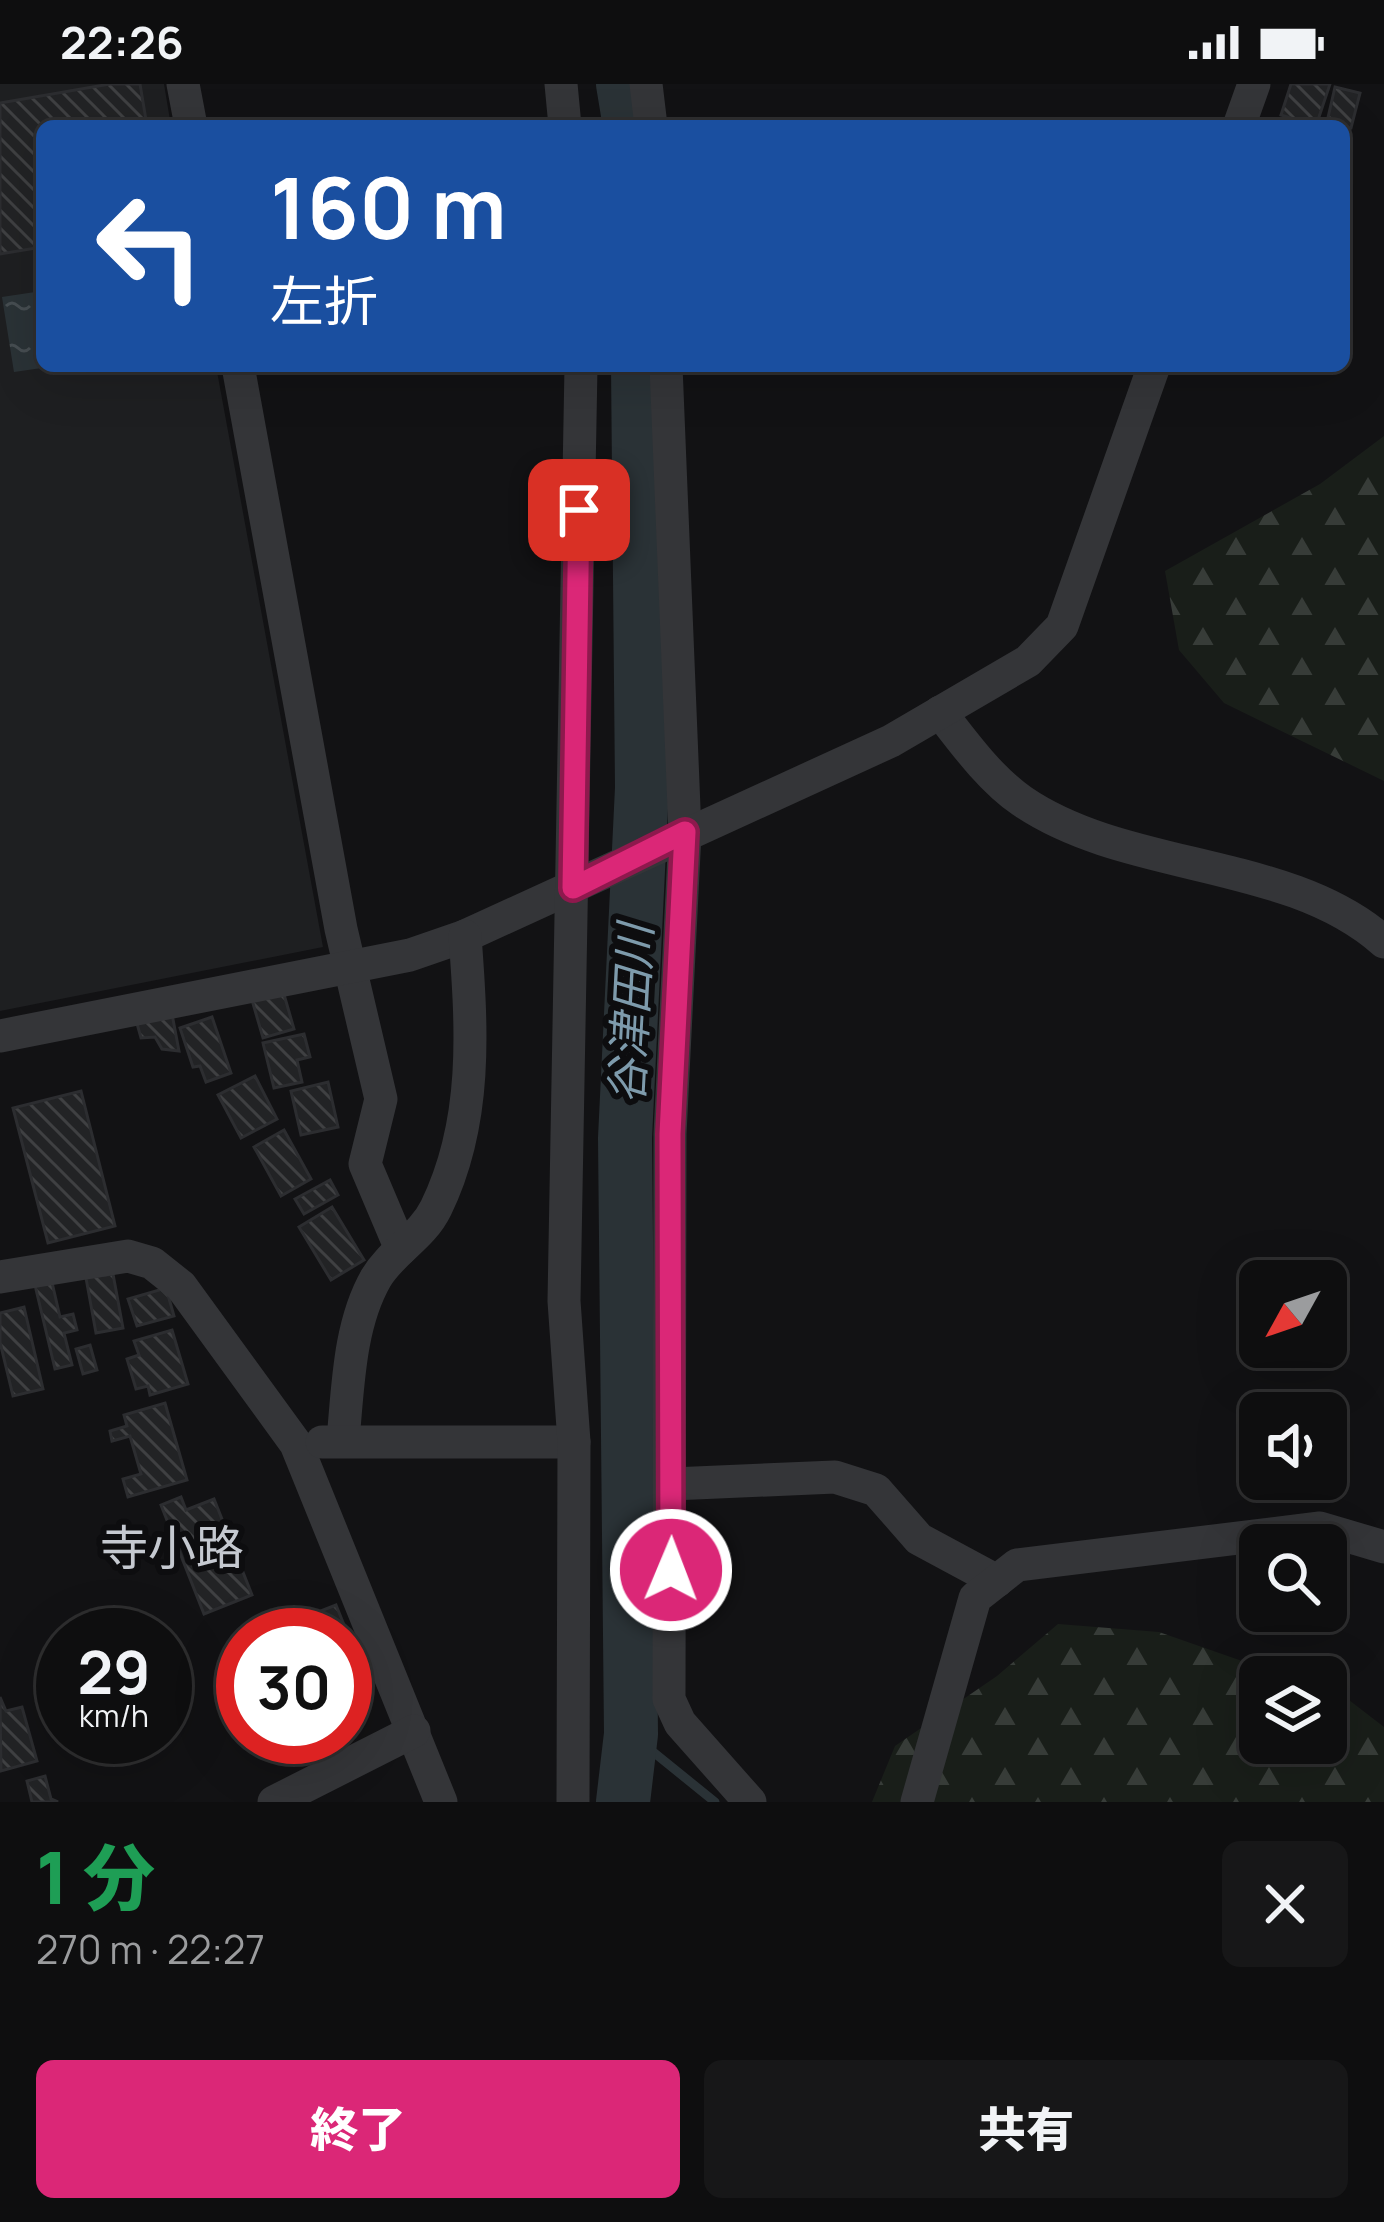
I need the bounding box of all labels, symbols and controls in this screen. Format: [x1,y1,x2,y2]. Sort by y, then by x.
text: 22:26 [60,11,184,73]
text: 160 m [270,149,507,264]
icon: left [72,168,228,324]
text: 左折 [270,263,378,337]
pin [528,459,630,561]
icon: arrive [546,477,612,543]
water label: 谷津田川 [594,918,666,1105]
north arrow [1239,1260,1347,1368]
map controls [1239,1260,1347,1764]
button: sound [1239,1392,1347,1500]
position arrow [608,1507,734,1633]
district label: 寺小路 [100,1514,244,1579]
button: search [1239,1524,1347,1632]
speed limit sign: 30 [216,1608,372,1764]
text: 29 [77,1630,151,1712]
button: layers [1239,1656,1347,1764]
text: km/h [79,1695,149,1736]
text: 1 分 [36,1827,155,1926]
button: close [1222,1841,1348,1967]
text: 270 m · 22:27 [36,1922,265,1976]
button: 終了 [36,2060,680,2198]
button: 共有 [704,2060,1348,2198]

